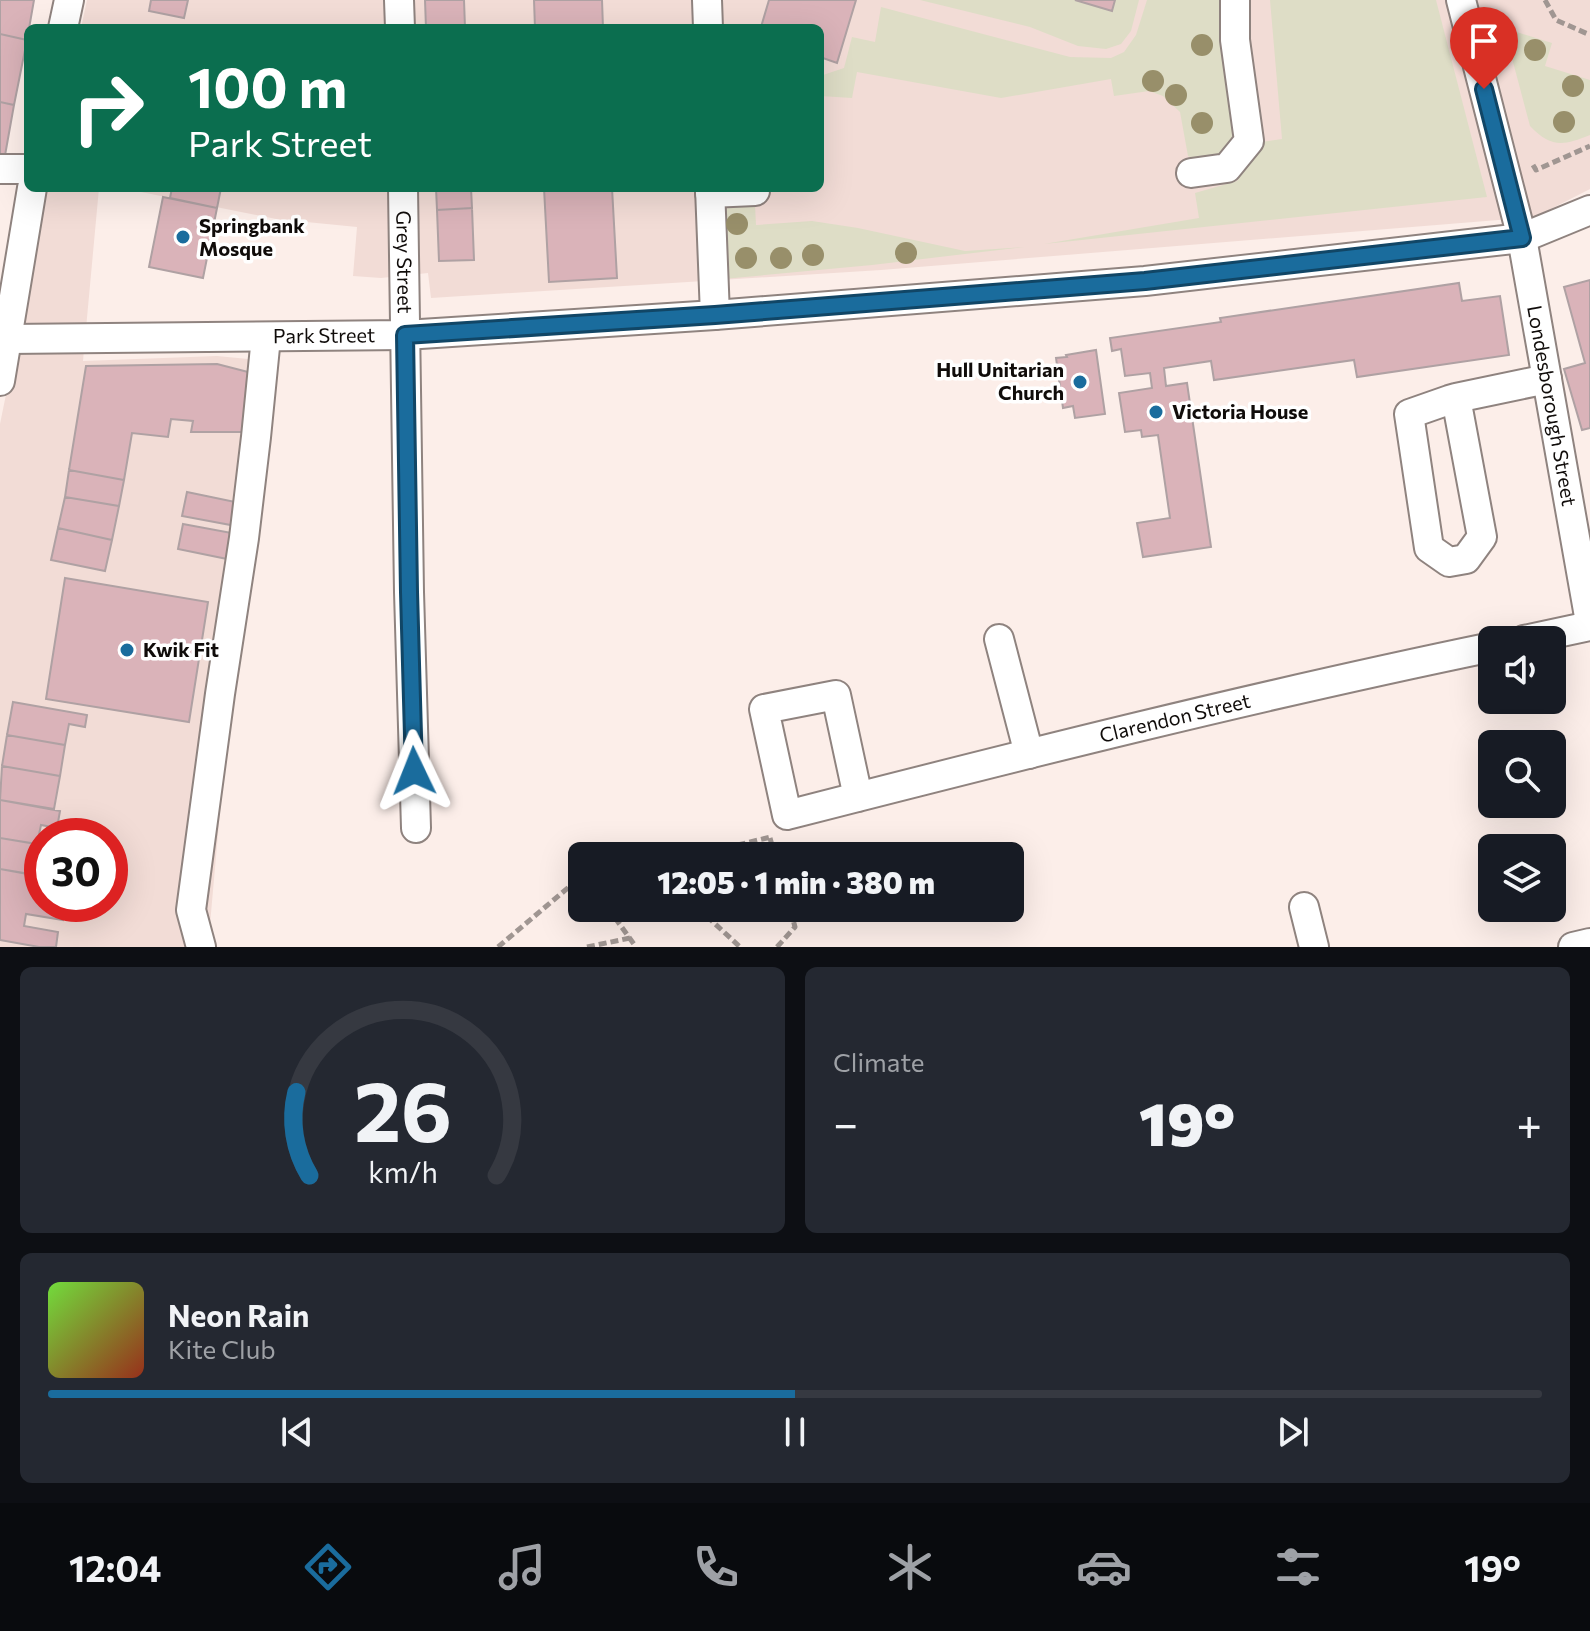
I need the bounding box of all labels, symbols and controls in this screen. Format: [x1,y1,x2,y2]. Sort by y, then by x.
pin [1450,7,1518,89]
icon: arrive [1462,19,1506,63]
text: 100 m [188,51,347,120]
icon: right [56,56,160,160]
text: Park Street [188,120,372,164]
street label: Grey Street [392,210,418,314]
place label: Springbank Mosque [199,213,305,260]
marker: Springbank Mosque [174,228,192,246]
street label: Londesborough Street [1523,303,1582,508]
street label: Park Street [273,322,375,347]
place label: Hull Unitarian Church [936,357,1064,404]
marker: Hull Unitarian Church [1071,373,1089,391]
place label: Victoria House [1172,399,1308,423]
marker: Victoria House [1147,403,1165,421]
map controls [1478,626,1566,922]
button: sound [1478,626,1566,714]
place label: Kwik Fit [143,637,219,661]
marker: Kwik Fit [118,641,136,659]
street label: Clarendon Street [1097,688,1253,747]
position arrow [372,729,456,813]
button: search [1478,730,1566,818]
speed limit sign: 30 [24,818,128,922]
button: layers [1478,834,1566,922]
text: 12:05 · 1 min · 380 m [657,863,935,900]
text: Climate [833,1046,925,1077]
text: 26 [353,1057,452,1159]
text: 19° [1139,1085,1235,1158]
text: − [833,1095,858,1149]
text: + [1516,1095,1542,1149]
text: km/h [368,1154,437,1189]
text: Neon Rain [168,1296,309,1333]
text: Kite Club [168,1333,276,1364]
icon: previous [275,1410,319,1454]
icon: pause [773,1410,817,1454]
icon: next [1271,1410,1315,1454]
icon: directions [300,1539,356,1595]
icon: music [494,1539,550,1595]
icon: phone [688,1539,744,1595]
icon: climate [882,1539,938,1595]
icon: car [1076,1539,1132,1595]
icon: filters [1270,1539,1326,1595]
text: 12:04 [69,1545,161,1589]
text: 19° [1464,1545,1521,1589]

